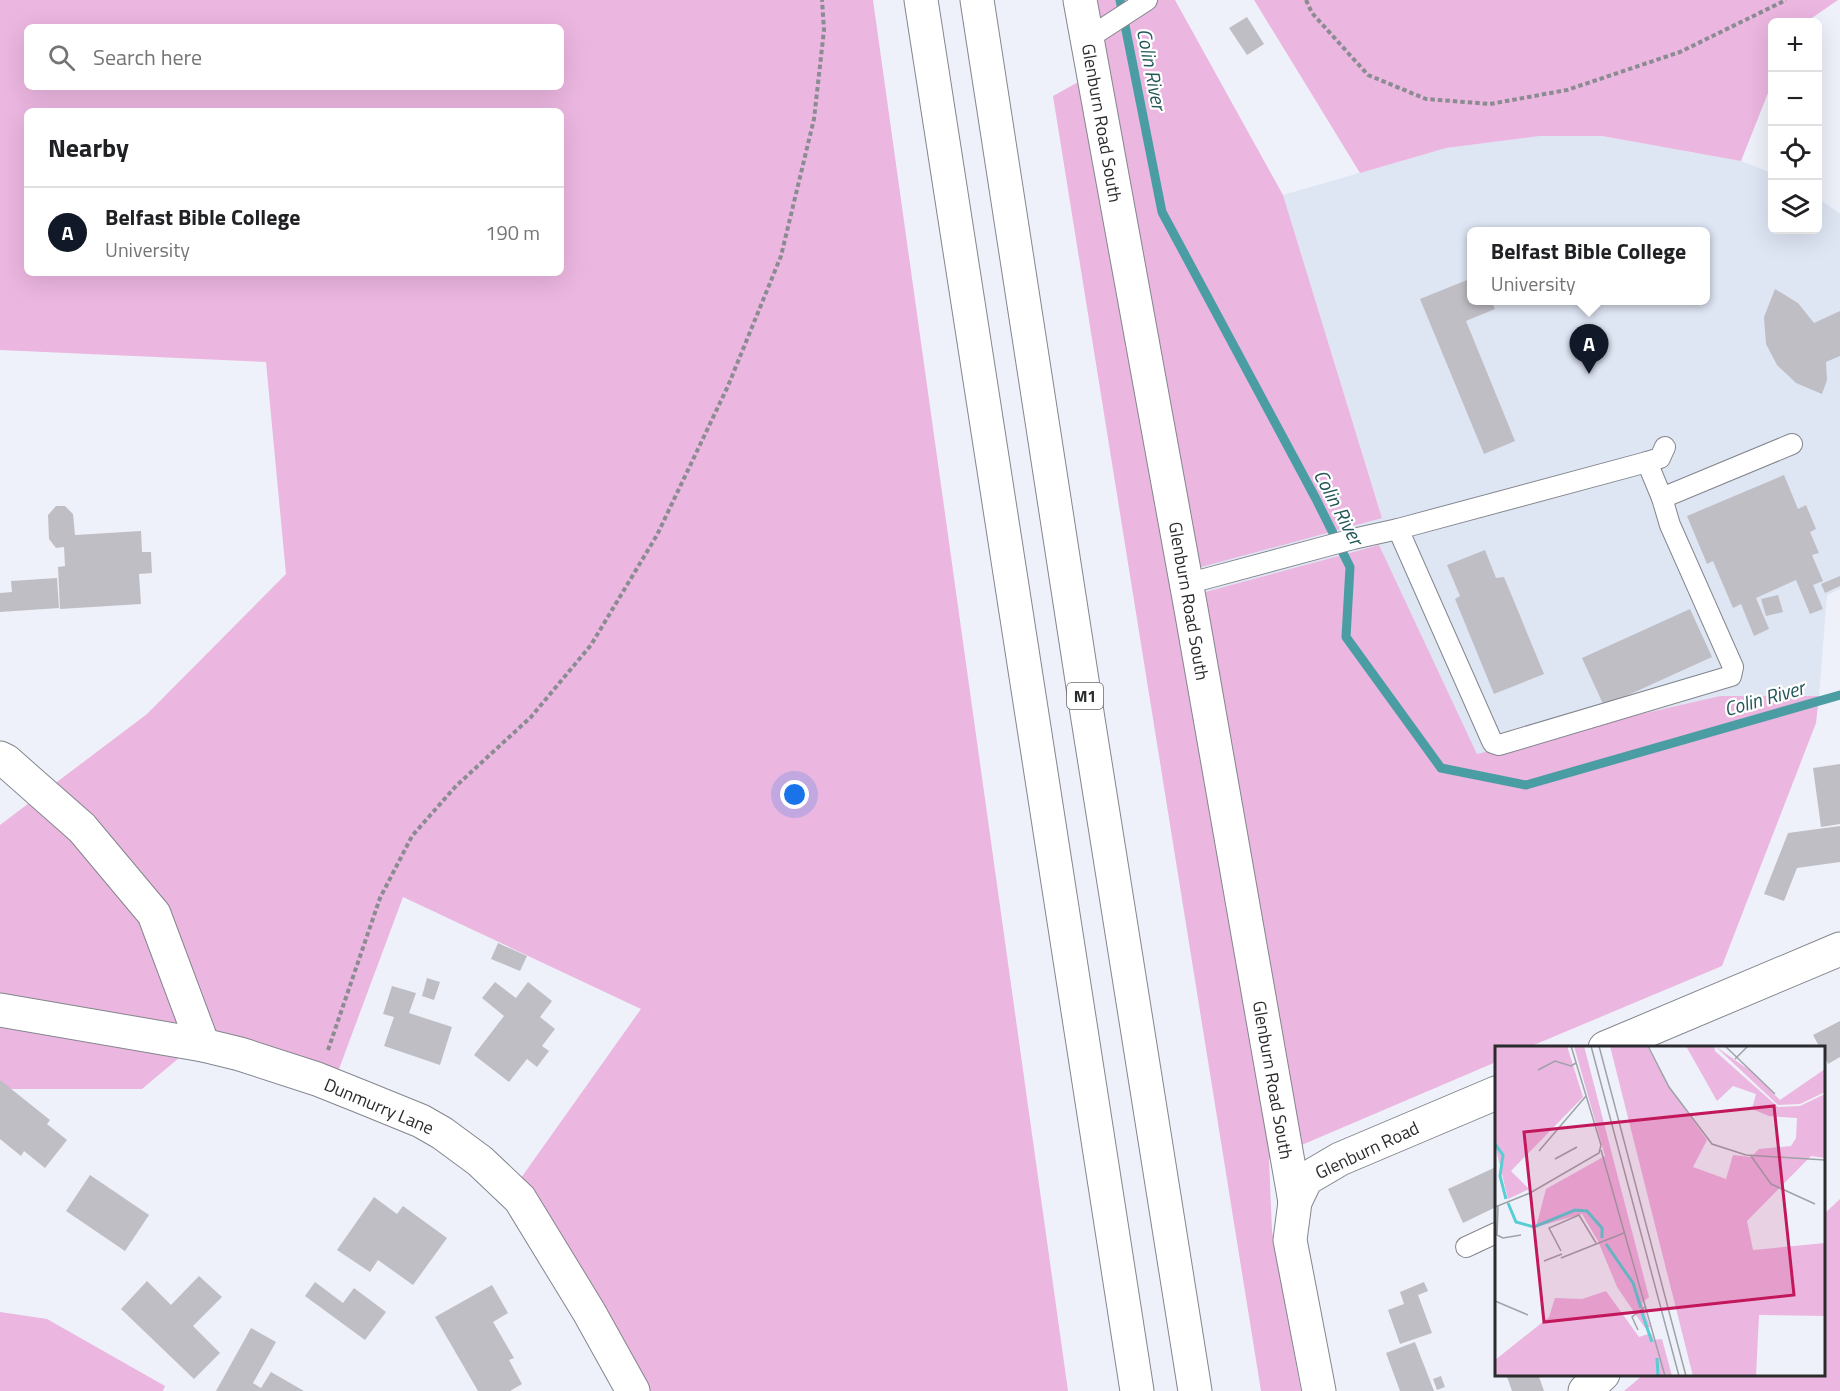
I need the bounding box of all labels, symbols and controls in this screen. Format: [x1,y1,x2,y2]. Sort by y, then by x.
map controls [1768,18,1822,234]
button: + [1768,18,1822,72]
search box [24,24,564,90]
water label: Colin River [1129,26,1176,115]
text: Search here [93,40,202,74]
icon: search [45,41,78,74]
street label: Glenburn Road South [1075,42,1129,204]
button: − [1768,72,1822,126]
button: locate [1768,126,1822,180]
text: Nearby [48,128,129,167]
button: layers [1768,180,1822,234]
text: Belfast Bible College [105,200,300,234]
text: A [61,217,74,248]
text: 190 m [485,217,540,248]
popup [1467,227,1710,305]
text: University [105,234,190,265]
text: Belfast Bible College [1491,234,1686,268]
text: University [1491,268,1576,299]
pin: A [1570,324,1608,374]
water label: Colin River [1306,463,1373,553]
street label: Glenburn Road South [1162,520,1216,682]
water label: Colin River [1720,671,1810,724]
road number: M1 [1067,683,1103,709]
your location [780,780,809,809]
street label: Glenburn Road South [1246,999,1300,1161]
inset map [1495,1046,1825,1376]
street label: Dunmurry Lane [320,1071,438,1141]
street label: Glenburn Road [1311,1114,1423,1186]

